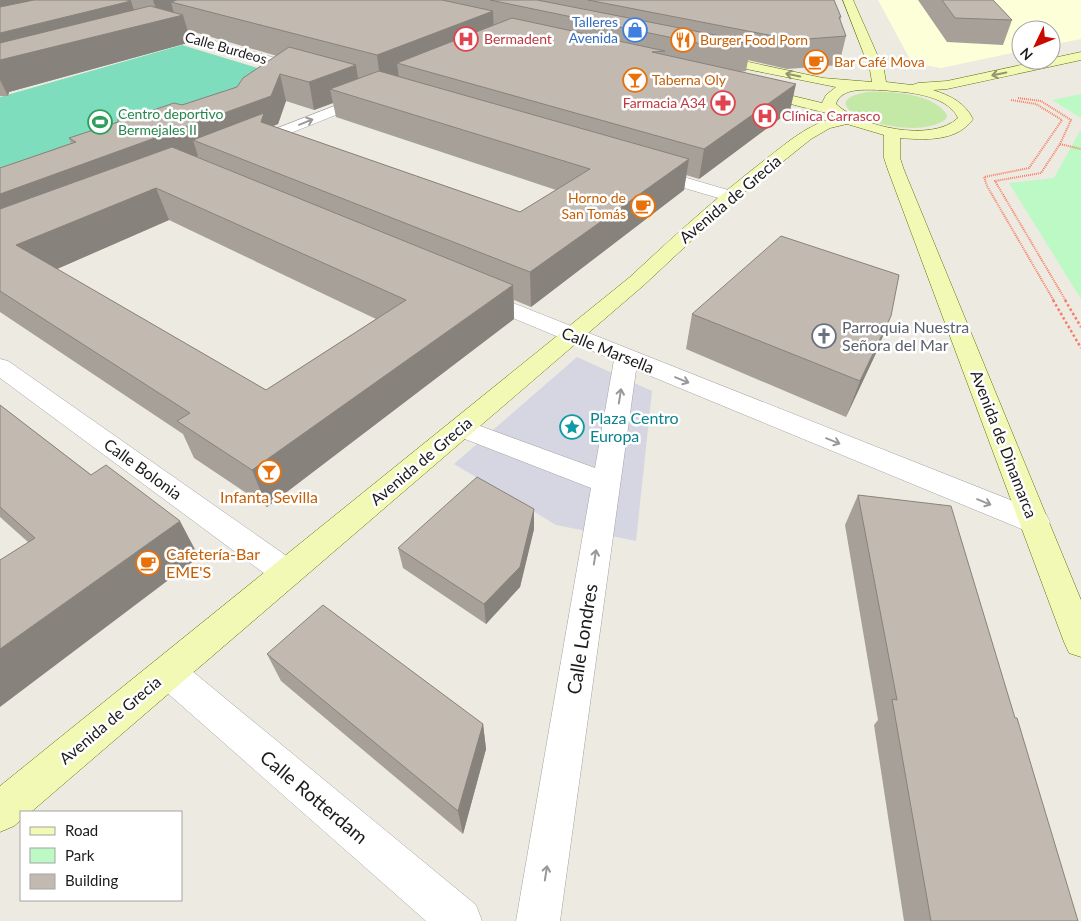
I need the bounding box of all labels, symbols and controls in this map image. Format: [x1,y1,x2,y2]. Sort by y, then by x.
place label: Talleres Avenida [569,13,618,46]
shop icon: Talleres Avenida [622,17,648,43]
north arrow [1011,20,1061,70]
hospital icon: Bermadent [453,26,479,52]
restaurant icon: Burger Food Porn [670,27,696,53]
street label: Calle Burdeos [183,28,269,67]
place label: Bermadent [484,30,552,47]
place label: Burger Food Porn [700,31,808,48]
text: N [1016,44,1036,64]
cafe icon: Bar Café Mova [803,49,829,75]
place label: Bar Café Mova [834,53,925,70]
bar icon: Taberna Oly [622,67,648,93]
one-way arrow [786,70,802,80]
one-way arrow [992,70,1008,79]
place label: Taberna Oly [652,71,727,88]
pharmacy icon: Farmacia A34 [710,90,736,116]
place label: Farmacia A34 [623,94,706,111]
hospital icon: Clínica Carrasco [752,103,778,129]
place label: Centro deportivo Bermejales II [118,105,223,138]
place label: Clínica Carrasco [782,107,880,124]
sports icon: Centro deportivo Bermejales II [87,109,113,135]
one-way arrow [298,117,313,126]
street label: Avenida de Grecia [675,151,784,247]
place label: Horno de San Tomás [562,189,626,222]
cafe icon: Horno de San Tomás [630,193,656,219]
place label: Parroquia Nuestra Señora del Mar [842,317,969,354]
street label: Calle Marsella [559,322,657,377]
church icon: Parroquia Nuestra Señora del Mar [811,323,837,349]
street label: Avenida de Dinamarca [967,367,1041,520]
one-way arrow [674,376,689,385]
one-way arrow [615,388,625,404]
place label: Plaza Centro Europa [590,408,679,445]
street label: Avenida de Grecia [366,413,475,509]
place icon: Plaza Centro Europa [559,414,585,440]
street label: Calle Bolonia [101,434,186,503]
one-way arrow [825,436,840,446]
bar icon: Infanta Sevilla [256,459,282,485]
place label: Infanta Sevilla [220,487,318,506]
one-way arrow [976,498,991,507]
place label: Cafetería-Bar EME'S [166,544,260,581]
one-way arrow [590,549,600,565]
cafe icon: Cafetería-Bar EME'S [135,550,161,576]
street label: Calle Londres [561,582,602,696]
street label: Avenida de Grecia [55,672,164,768]
street label: Calle Rotterdam [256,745,373,848]
legend [20,811,182,901]
text: Road [65,821,98,839]
text: Park [65,846,95,864]
one-way arrow [541,865,551,881]
text: Building [65,871,118,889]

